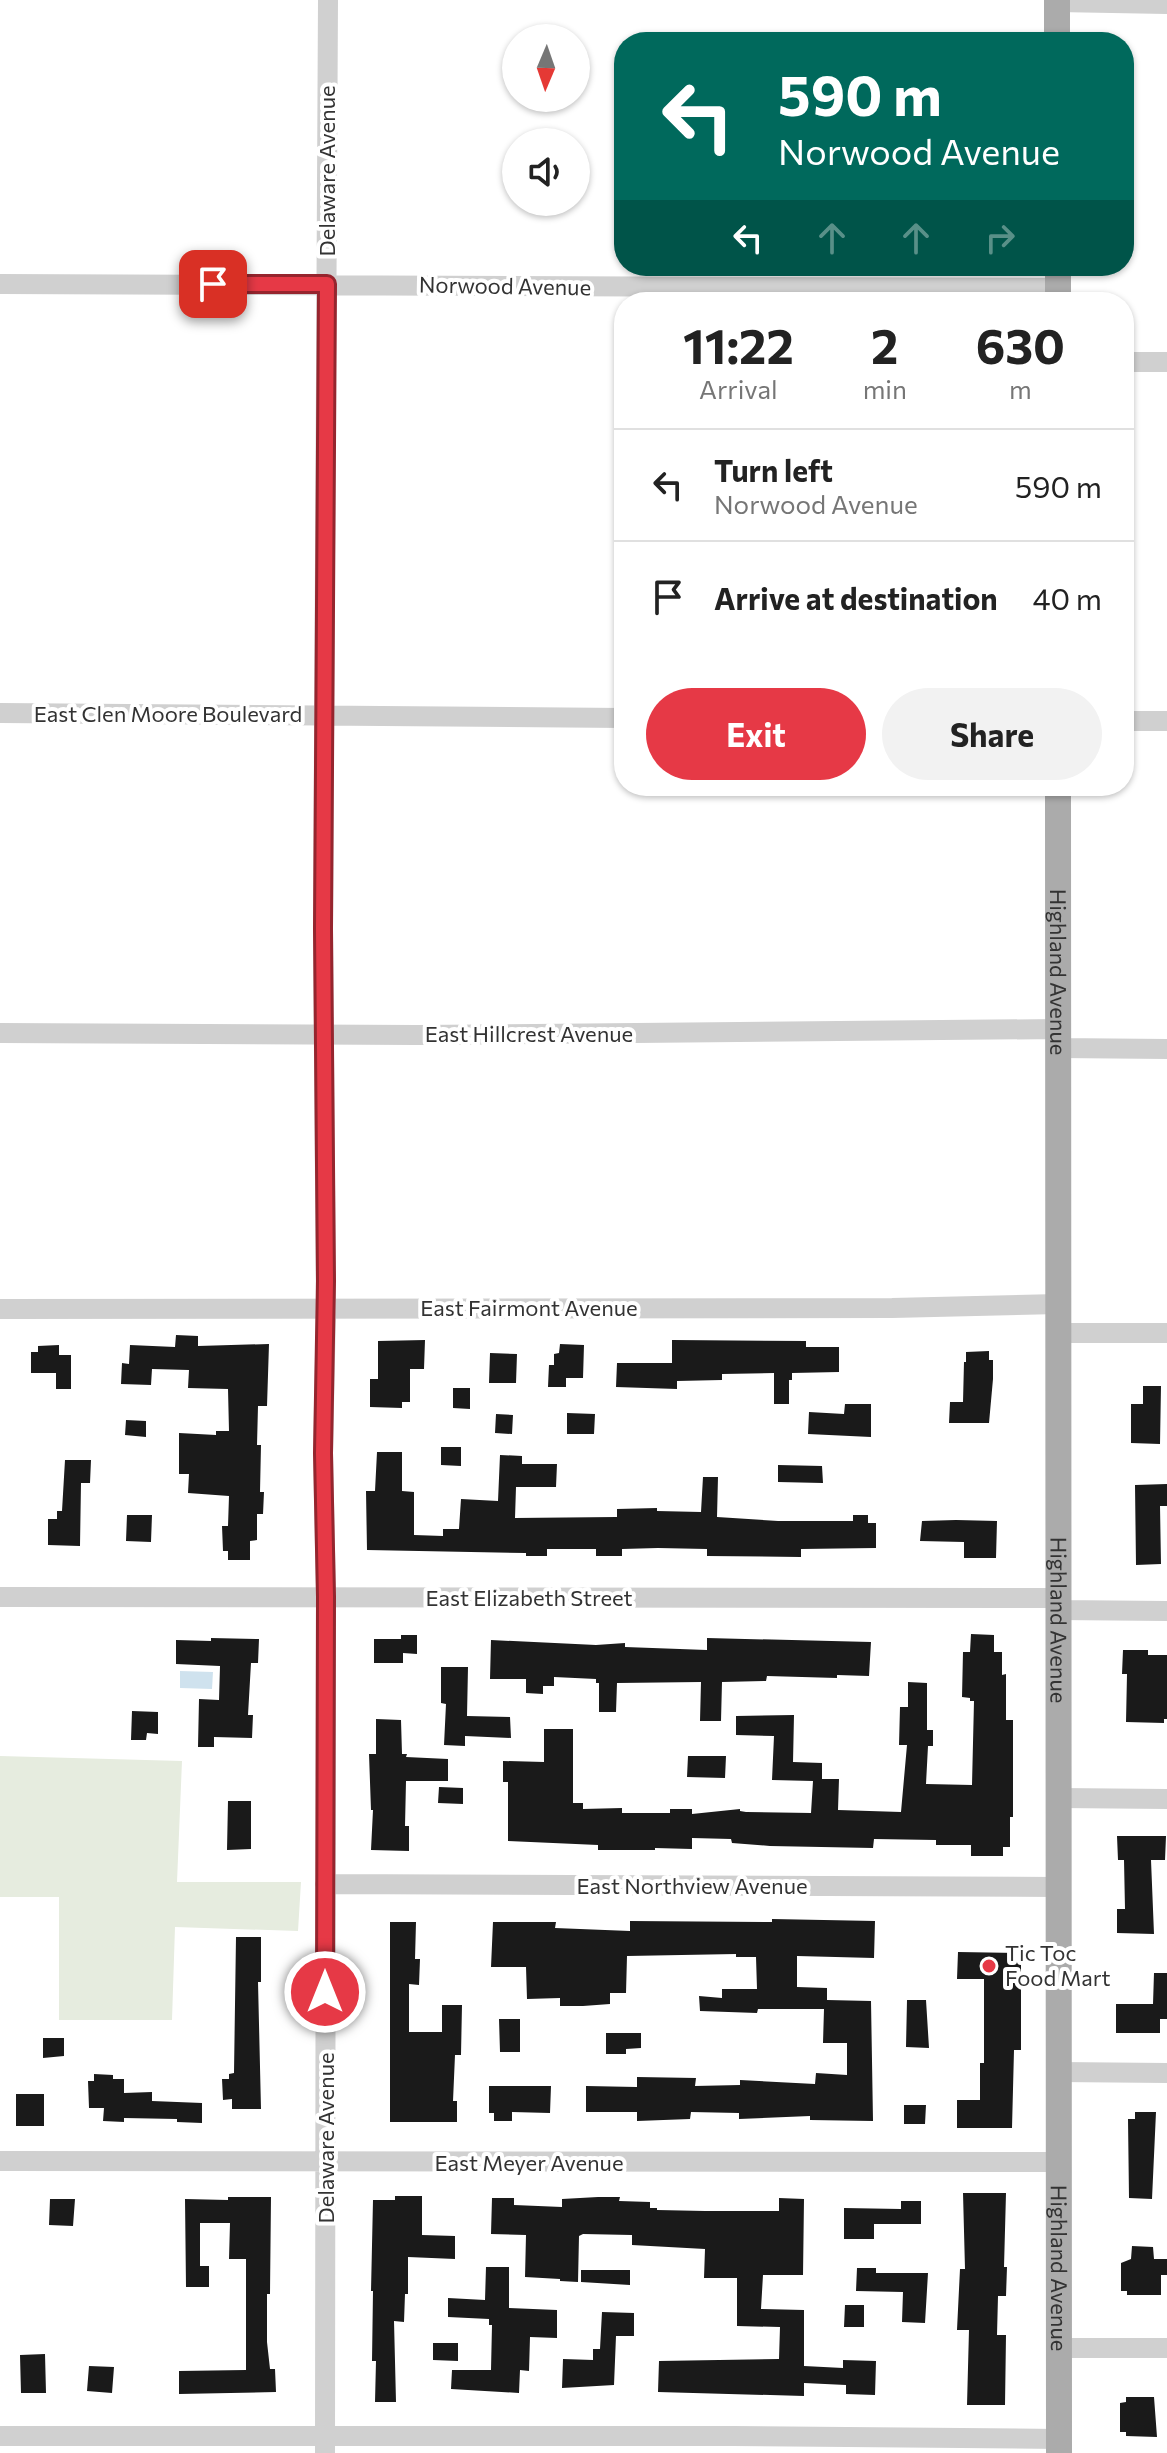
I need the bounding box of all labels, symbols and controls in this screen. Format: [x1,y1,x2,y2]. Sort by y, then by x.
north arrow [502,24,590,112]
map controls [502,24,590,216]
text: 590 m [778,59,942,128]
icon: left [646,64,750,168]
street label: Delaware Avenue [313,85,340,257]
button: sound [502,128,590,216]
text: Norwood Avenue [778,128,1060,172]
icon: left [726,216,770,260]
icon: ahead [810,216,854,260]
icon: ahead [894,216,938,260]
icon: right [978,216,1022,260]
pin [179,250,247,318]
icon: arrive [191,262,235,306]
street label: Norwood Avenue [419,270,591,301]
text: 11:22 [683,315,794,374]
text: 2 [871,315,898,374]
text: 630 [976,315,1065,374]
text: Arrival [699,373,778,404]
text: min [863,373,907,404]
text: m [1009,373,1032,404]
text: Turn left [714,451,833,488]
icon: left [646,463,690,507]
text: 590 m [1015,467,1102,504]
text: Norwood Avenue [714,488,918,519]
icon: arrive [646,575,690,619]
text: Arrive at destination [714,579,998,616]
text: 40 m [1033,579,1102,616]
button: Exit [646,688,866,780]
button: Share [882,688,1102,780]
street label: East Clen Moore Boulevard [34,700,302,727]
street label: Highland Avenue [1045,889,1072,1055]
street label: East Hillcrest Avenue [425,1020,633,1047]
street label: East Fairmont Avenue [420,1294,638,1321]
street label: Highland Avenue [1045,1537,1073,1703]
street label: East Elizabeth Street [426,1584,632,1611]
street label: East Northview Avenue [576,1872,808,1899]
place label: Tic Toc Food Mart [1005,1939,1111,1991]
position arrow [283,1950,367,2034]
marker: Tic Toc Food Mart [980,1957,998,1975]
street label: Delaware Avenue [312,2052,339,2224]
street label: East Meyer Avenue [434,2149,624,2176]
street label: Highland Avenue [1046,2185,1073,2351]

